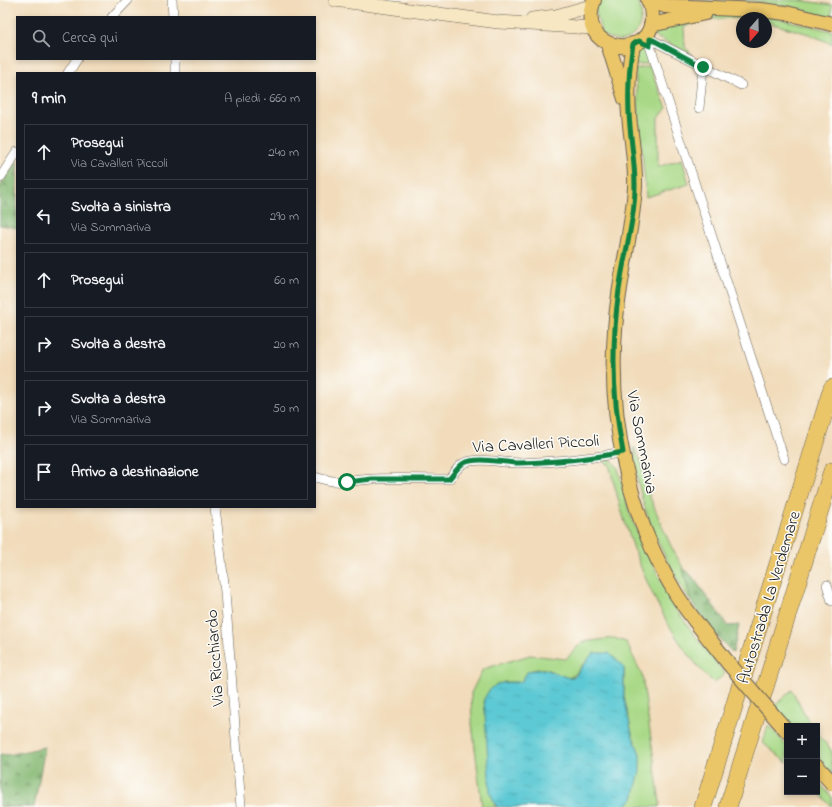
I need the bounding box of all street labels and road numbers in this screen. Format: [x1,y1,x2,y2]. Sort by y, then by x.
street label: Via Sommariva [619,388,664,496]
street label: Via Cavalleri Piccoli [471,429,600,460]
street label: Autostrada La Verdemare [731,508,808,687]
street label: Via Ricchiardo [200,609,231,708]

